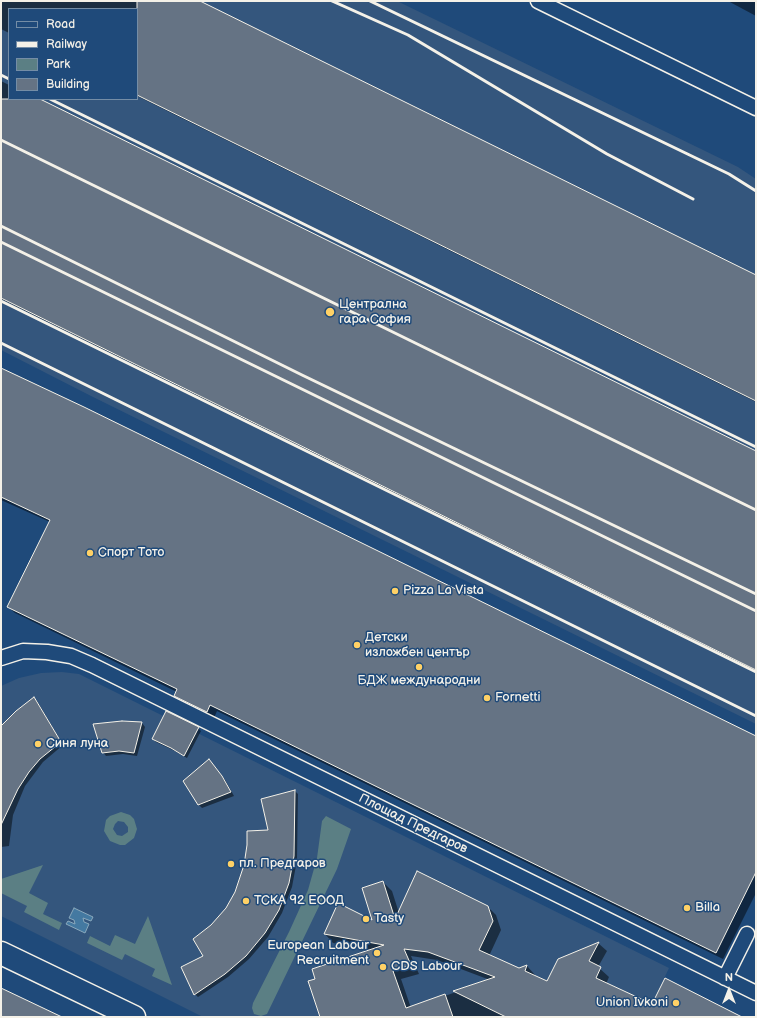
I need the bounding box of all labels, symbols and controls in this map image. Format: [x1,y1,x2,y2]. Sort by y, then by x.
legend [8,8,138,100]
text: Road [46,17,75,32]
text: Railway [46,37,87,52]
text: Park [46,57,70,72]
text: Building [46,77,90,92]
place label: Централна гара София [339,297,411,328]
marker: Централна гара София [324,306,336,318]
place label: Спорт Тото [98,545,164,561]
marker: Спорт Тото [85,548,95,558]
place label: Pizza La Vista [403,583,484,599]
marker: Pizza La Vista [390,586,400,596]
place label: Детски изложбен център [365,630,470,661]
marker: Детски изложбен център [352,640,362,650]
marker: БДЖ международни [414,662,424,672]
place label: БДЖ международни [357,673,481,689]
place label: Fornetti [495,690,540,706]
marker: Fornetti [482,693,492,703]
place label: Синя луна [46,736,109,752]
marker: Синя луна [33,739,43,749]
street label: Площад Предгаров [356,791,470,857]
place label: пл. Предгаров [239,856,326,872]
marker: пл. Предгаров [226,859,236,869]
place label: ТСКА 92 ЕООД [254,893,344,909]
marker: ТСКА 92 ЕООД [241,896,251,906]
place label: Billa [695,900,720,916]
marker: Billa [682,903,692,913]
place label: Tasty [374,911,404,927]
marker: Tasty [361,914,371,924]
place label: European Labour Recruitment [267,938,369,969]
marker: European Labour Recruitment [372,948,382,958]
place label: CDS Labour [391,959,462,975]
marker: CDS Labour [378,962,388,972]
north arrow [709,970,749,1010]
text: N [725,971,733,984]
place label: Union Ivkoni [596,995,668,1011]
marker: Union Ivkoni [671,998,681,1008]

